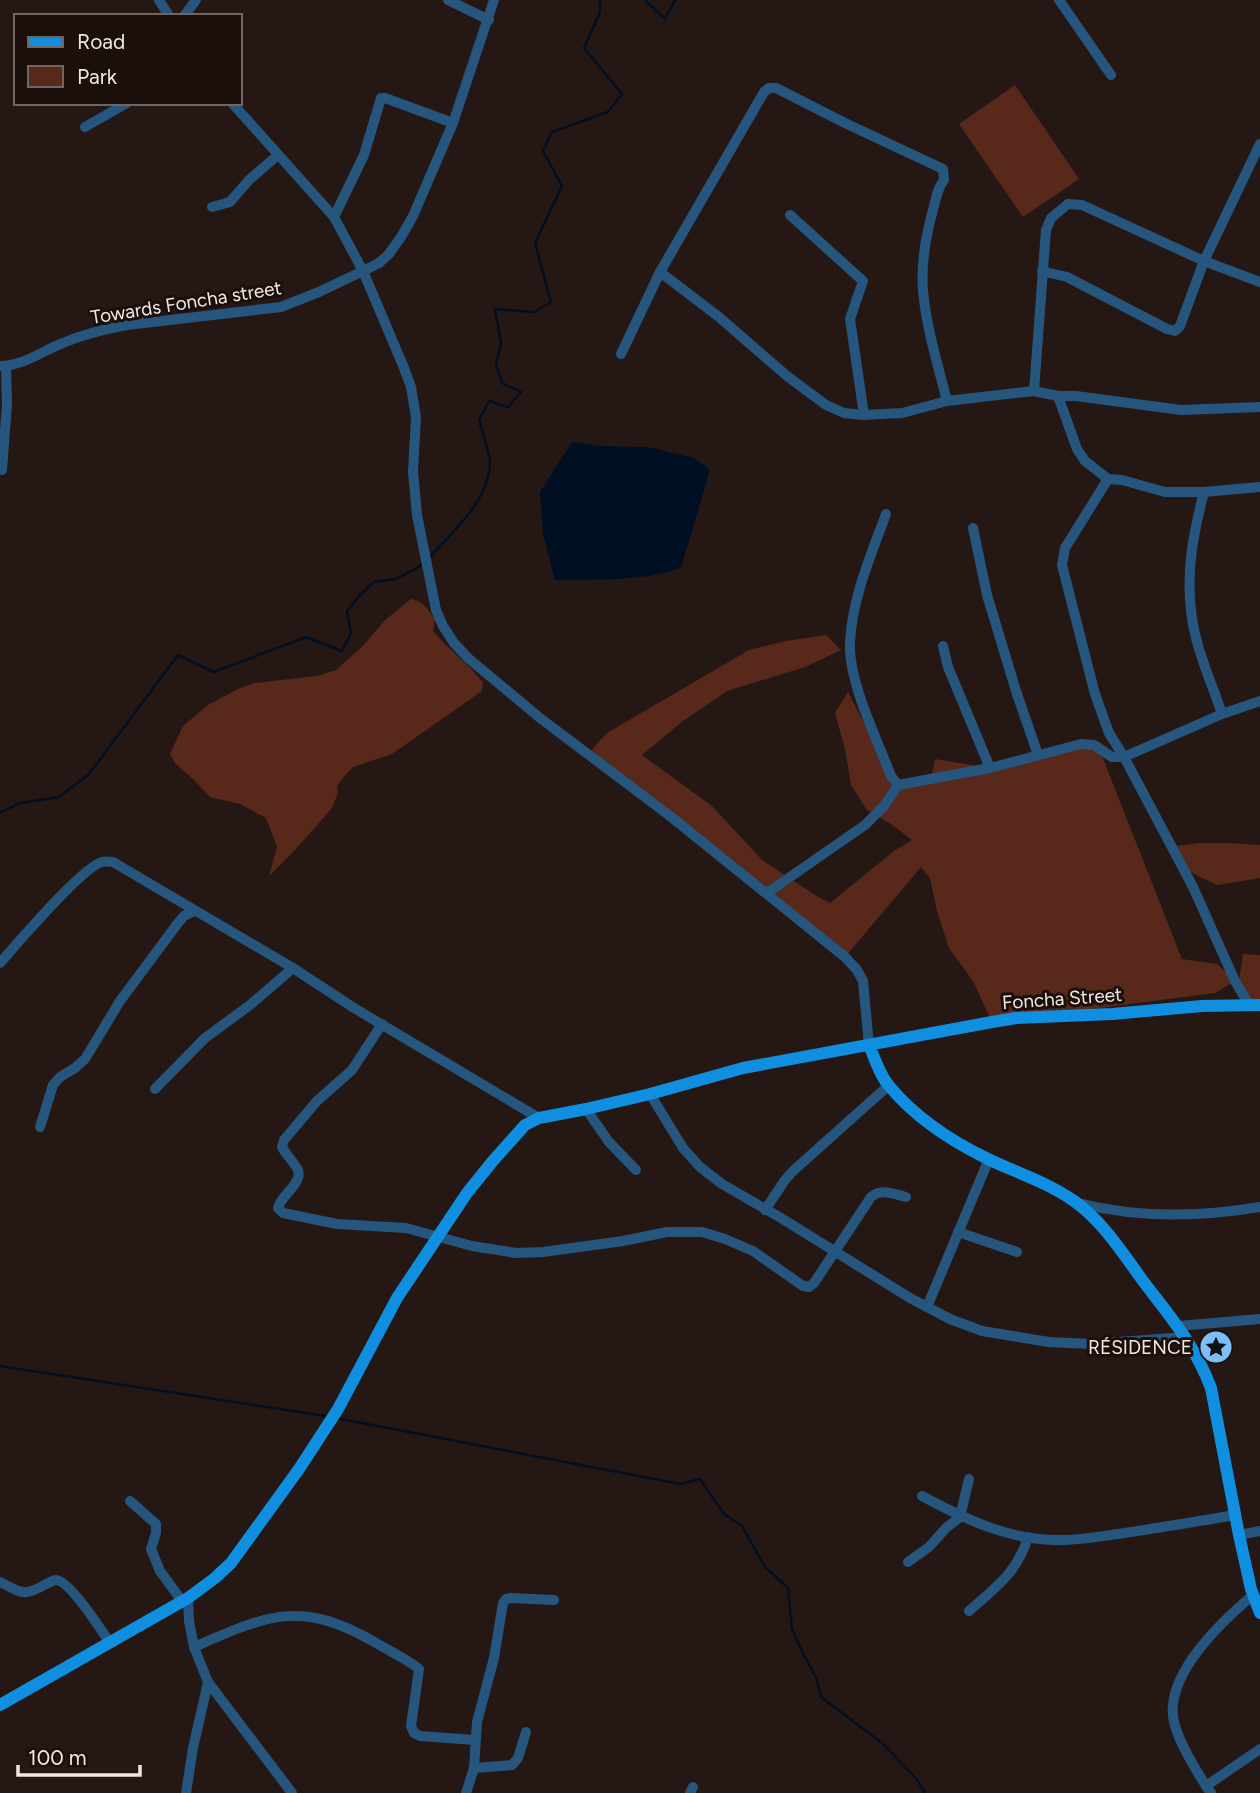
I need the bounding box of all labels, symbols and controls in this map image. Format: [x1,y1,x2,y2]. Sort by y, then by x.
legend [14,14,242,105]
text: Road [77,29,125,54]
text: Park [77,64,118,89]
street label: Towards Foncha street [89,276,283,329]
street label: Foncha Street [1001,983,1123,1014]
place icon: RÉSIDENCE [1197,1328,1235,1366]
place label: RÉSIDENCE [1088,1336,1192,1359]
scale bar [18,1734,140,1778]
text: 100 m [28,1745,87,1770]

